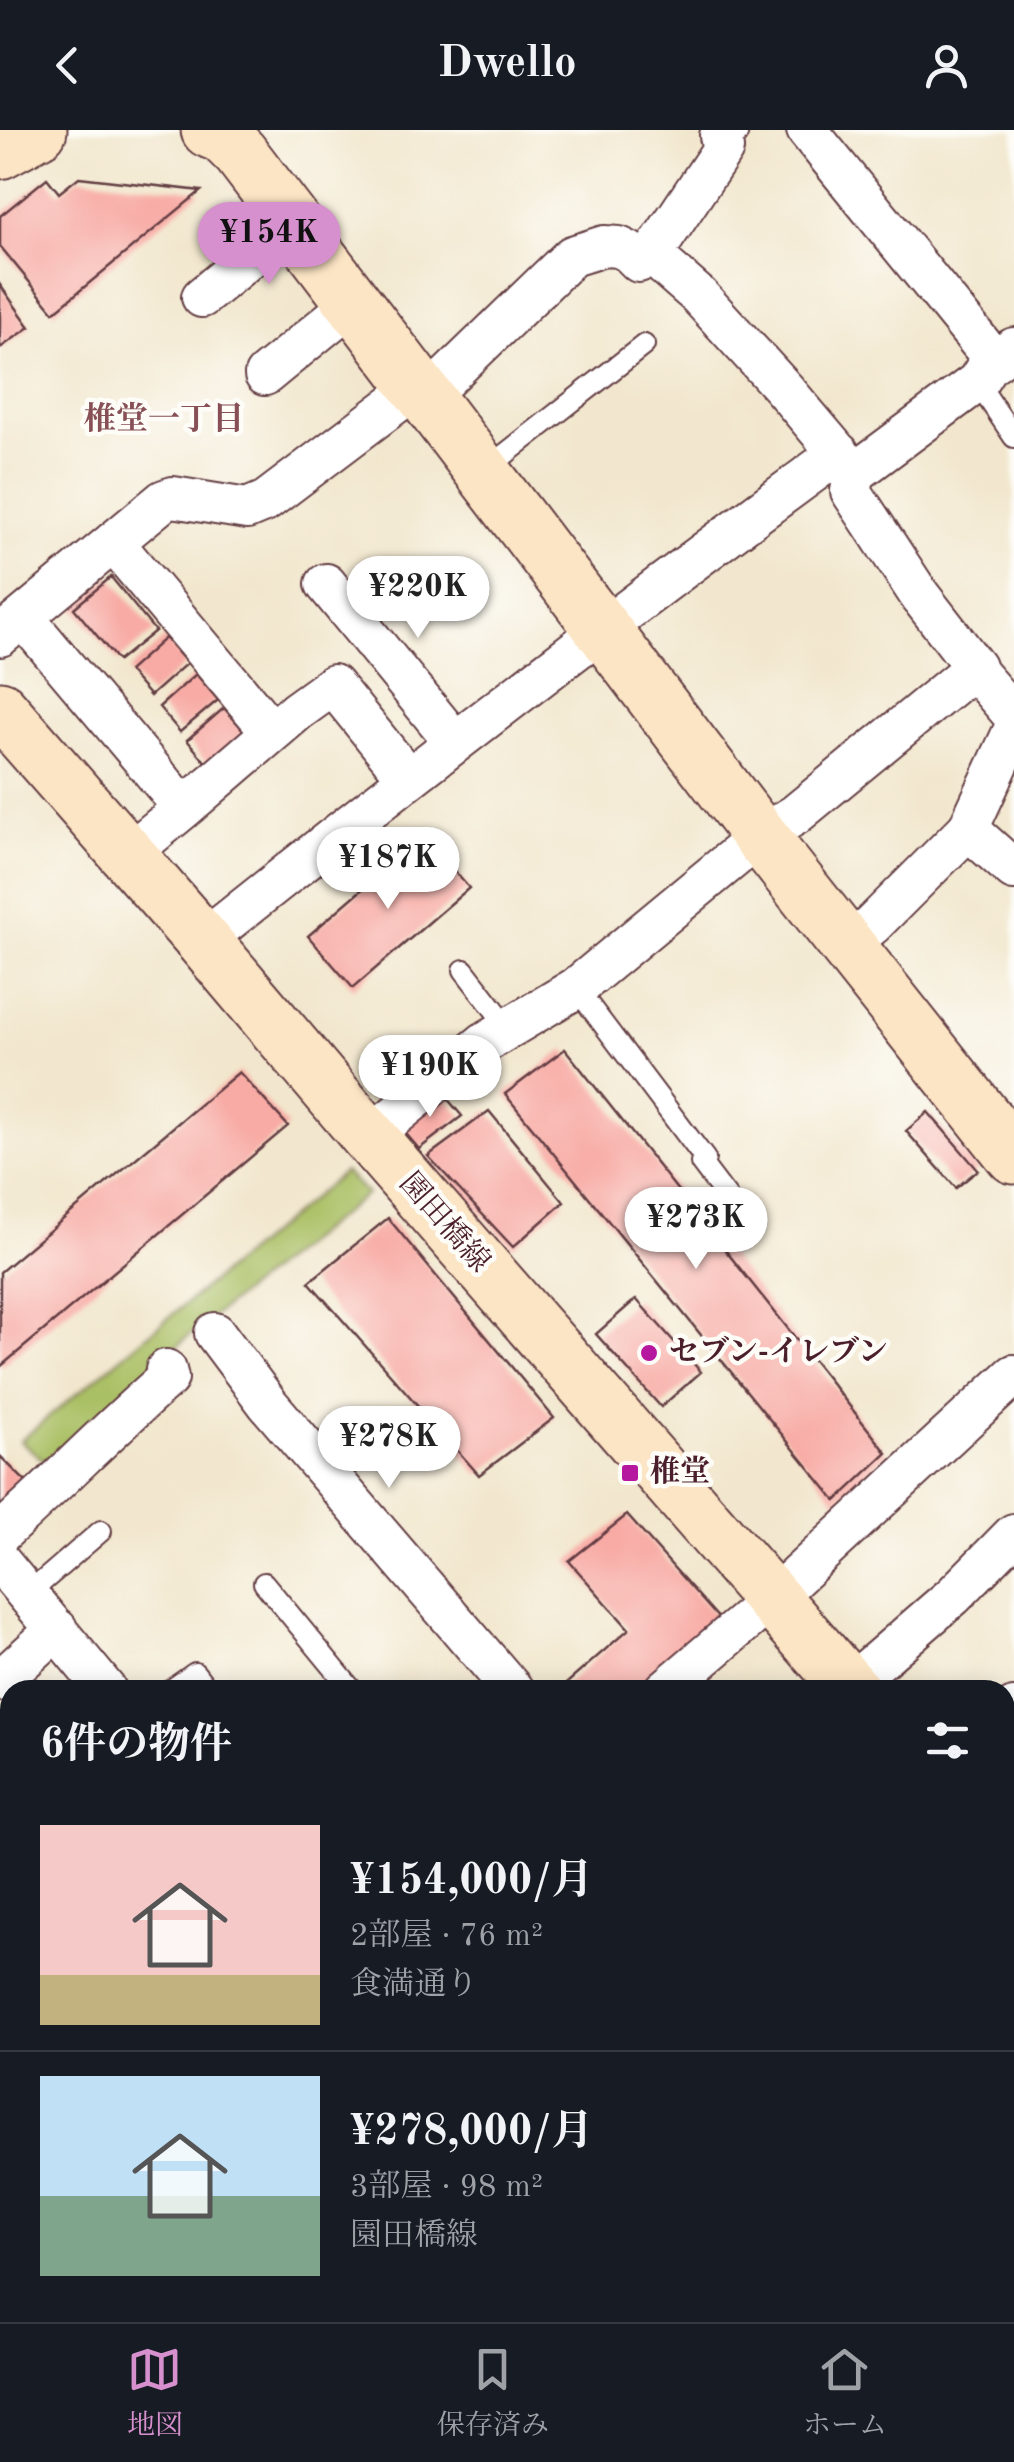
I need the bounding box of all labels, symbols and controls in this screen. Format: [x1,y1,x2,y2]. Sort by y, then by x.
icon: back [40,38,95,93]
icon: person [919,38,974,93]
text: Dwello [437,42,577,87]
pin: ¥154K [199,202,339,287]
text: ¥154K [220,218,318,250]
district label: 椎堂一丁目 [84,401,244,437]
pin: ¥220K [348,556,488,641]
text: ¥220K [369,572,467,604]
pin: ¥187K [318,827,458,912]
text: ¥187K [339,843,437,875]
pin: ¥190K [360,1035,500,1120]
text: ¥190K [381,1051,479,1083]
street label: 園田橋線 [393,1166,497,1278]
pin: ¥273K [626,1187,766,1272]
text: ¥273K [647,1203,745,1235]
place label: セブン-イレブン [669,1335,888,1368]
marker: セブン-イレブン [638,1342,660,1364]
pin: ¥278K [319,1406,459,1491]
text: ¥278K [340,1422,438,1454]
place label: 椎堂 [650,1455,710,1488]
marker: 椎堂 [619,1462,641,1484]
icon: filters [920,1713,975,1768]
text: 6件の物件 [40,1725,232,1767]
text: ¥154,000/月 [350,1861,593,1903]
icon: home [120,1865,240,1985]
text: 2部屋 · 76 m² [350,1921,543,1953]
text: 食満通り [350,1970,478,2002]
text: ¥278,000/月 [350,2112,593,2154]
icon: home [120,2116,240,2236]
text: 3部屋 · 98 m² [350,2172,543,2204]
text: 園田橋線 [350,2221,478,2253]
tab: 地図 [127,2342,183,2445]
tab: 保存済み [437,2342,549,2445]
tab: ホーム [803,2342,887,2445]

